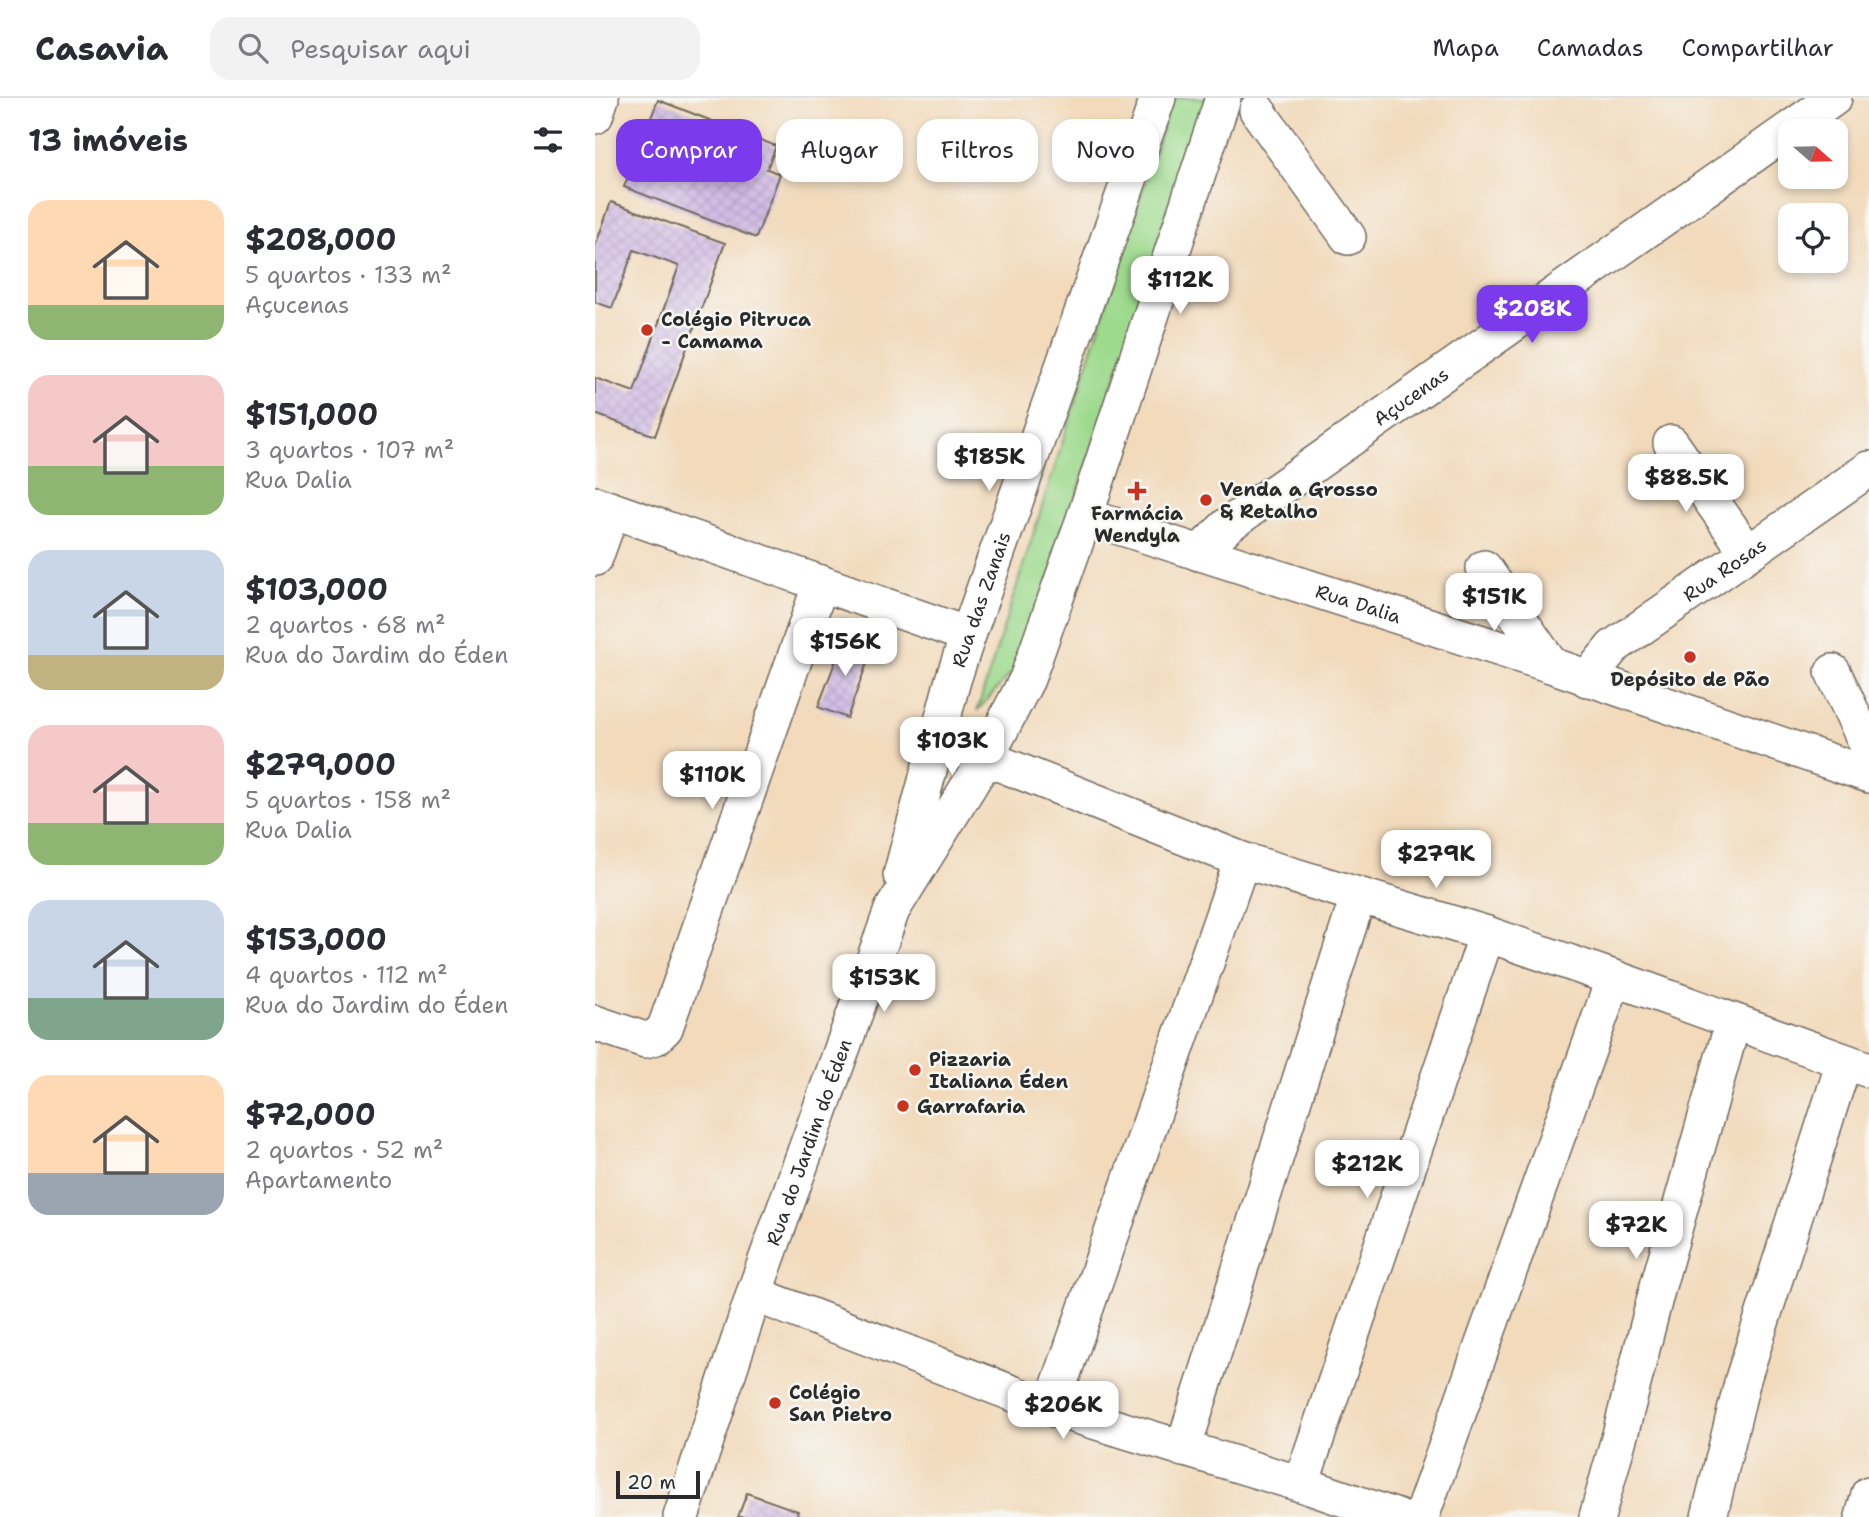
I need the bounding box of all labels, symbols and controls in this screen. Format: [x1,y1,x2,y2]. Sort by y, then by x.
search box [210,17,700,80]
text: Casavia [35,26,168,71]
icon: search [234,29,272,67]
text: Pesquisar aqui [290,31,471,66]
text: Mapa [1432,32,1499,64]
text: Camadas [1537,32,1644,64]
text: Compartilhar [1682,32,1834,64]
chip: Comprar [616,119,762,182]
chip: Alugar [776,119,903,182]
chip: Filtros [917,119,1038,182]
chip: Novo [1052,119,1159,182]
north arrow [1778,119,1848,189]
map controls [1778,119,1848,273]
text: 13 imóveis [28,120,188,161]
icon: filters [529,121,567,159]
button: locate [1778,203,1848,273]
text: $208,000 [245,219,397,260]
icon: home [84,228,168,312]
pin: $112K [1131,256,1229,316]
text: 5 quartos · 133 m² [245,260,452,290]
text: $112K [1147,264,1213,294]
pin: $208K [1483,286,1581,345]
text: Açucenas [245,290,350,320]
text: $208K [1493,293,1571,323]
place label: Colégio Pitruca - Camama [661,307,811,354]
marker: Colégio Pitruca - Camama [639,322,655,338]
street label: Açucenas [1369,361,1454,432]
text: $151,000 [245,394,378,435]
icon: home [84,403,168,487]
pin: $185K [940,434,1038,493]
text: 3 quartos · 107 m² [245,435,454,465]
text: $185K [953,441,1025,471]
pin: $88.5K [1629,454,1743,514]
text: $88.5K [1644,462,1728,492]
text: Rua Dalia [245,465,352,495]
place label: Venda a Grosso & Retalho [1220,477,1378,524]
marker: Farmácia Wendyla [1129,483,1145,499]
marker: Venda a Grosso & Retalho [1198,492,1214,508]
place label: Farmácia Wendyla [1091,501,1183,548]
street label: Rua das Zanais [946,528,1017,671]
street label: Rua Rosas [1678,532,1771,608]
text: $103,000 [245,569,388,610]
pin: $151K [1445,574,1543,633]
icon: home [84,578,168,662]
street label: Rua Dalia [1312,579,1404,629]
text: $151K [1461,581,1527,611]
text: 2 quartos · 68 m² [245,610,446,640]
pin: $156K [796,618,894,678]
text: $156K [809,626,881,656]
text: Rua do Jardim do Éden [245,640,508,670]
marker: Depósito de Pão [1682,649,1698,665]
place label: Depósito de Pão [1610,667,1770,692]
pin: $103K [903,718,1001,777]
text: $103K [916,725,988,755]
text: $279,000 [245,744,396,785]
pin: $110K [663,752,761,811]
icon: home [84,753,168,837]
text: $110K [679,759,745,789]
text: 5 quartos · 158 m² [245,785,451,815]
text: Rua Dalia [245,815,352,845]
pin: $279K [1387,830,1485,890]
text: $279K [1397,838,1475,868]
text: $153,000 [245,919,387,960]
icon: home [84,928,168,1012]
pin: $153K [835,954,933,1014]
text: 4 quartos · 112 m² [245,960,448,990]
text: $153K [848,962,920,992]
text: Rua do Jardim do Éden [245,990,508,1020]
street label: Rua do Jardim do Éden [760,1036,858,1249]
place label: Pizzaria Italiana Éden [929,1047,1068,1094]
marker: Pizzaria Italiana Éden [907,1062,923,1078]
text: $72,000 [245,1094,376,1135]
place label: Garrafaria [917,1094,1025,1119]
marker: Garrafaria [895,1098,911,1114]
icon: home [84,1103,168,1187]
text: 2 quartos · 52 m² [245,1135,443,1165]
pin: $212K [1318,1140,1416,1200]
text: $212K [1331,1148,1403,1178]
text: Apartamento [245,1165,392,1195]
pin: $72K [1595,1202,1677,1261]
text: $72K [1605,1209,1667,1239]
place label: Colégio San Pietro [789,1380,892,1427]
pin: $206K [1014,1382,1112,1441]
text: $206K [1024,1389,1102,1419]
marker: Colégio San Pietro [767,1395,783,1411]
scale bar [616,1468,700,1500]
text: 20 m [627,1470,676,1495]

